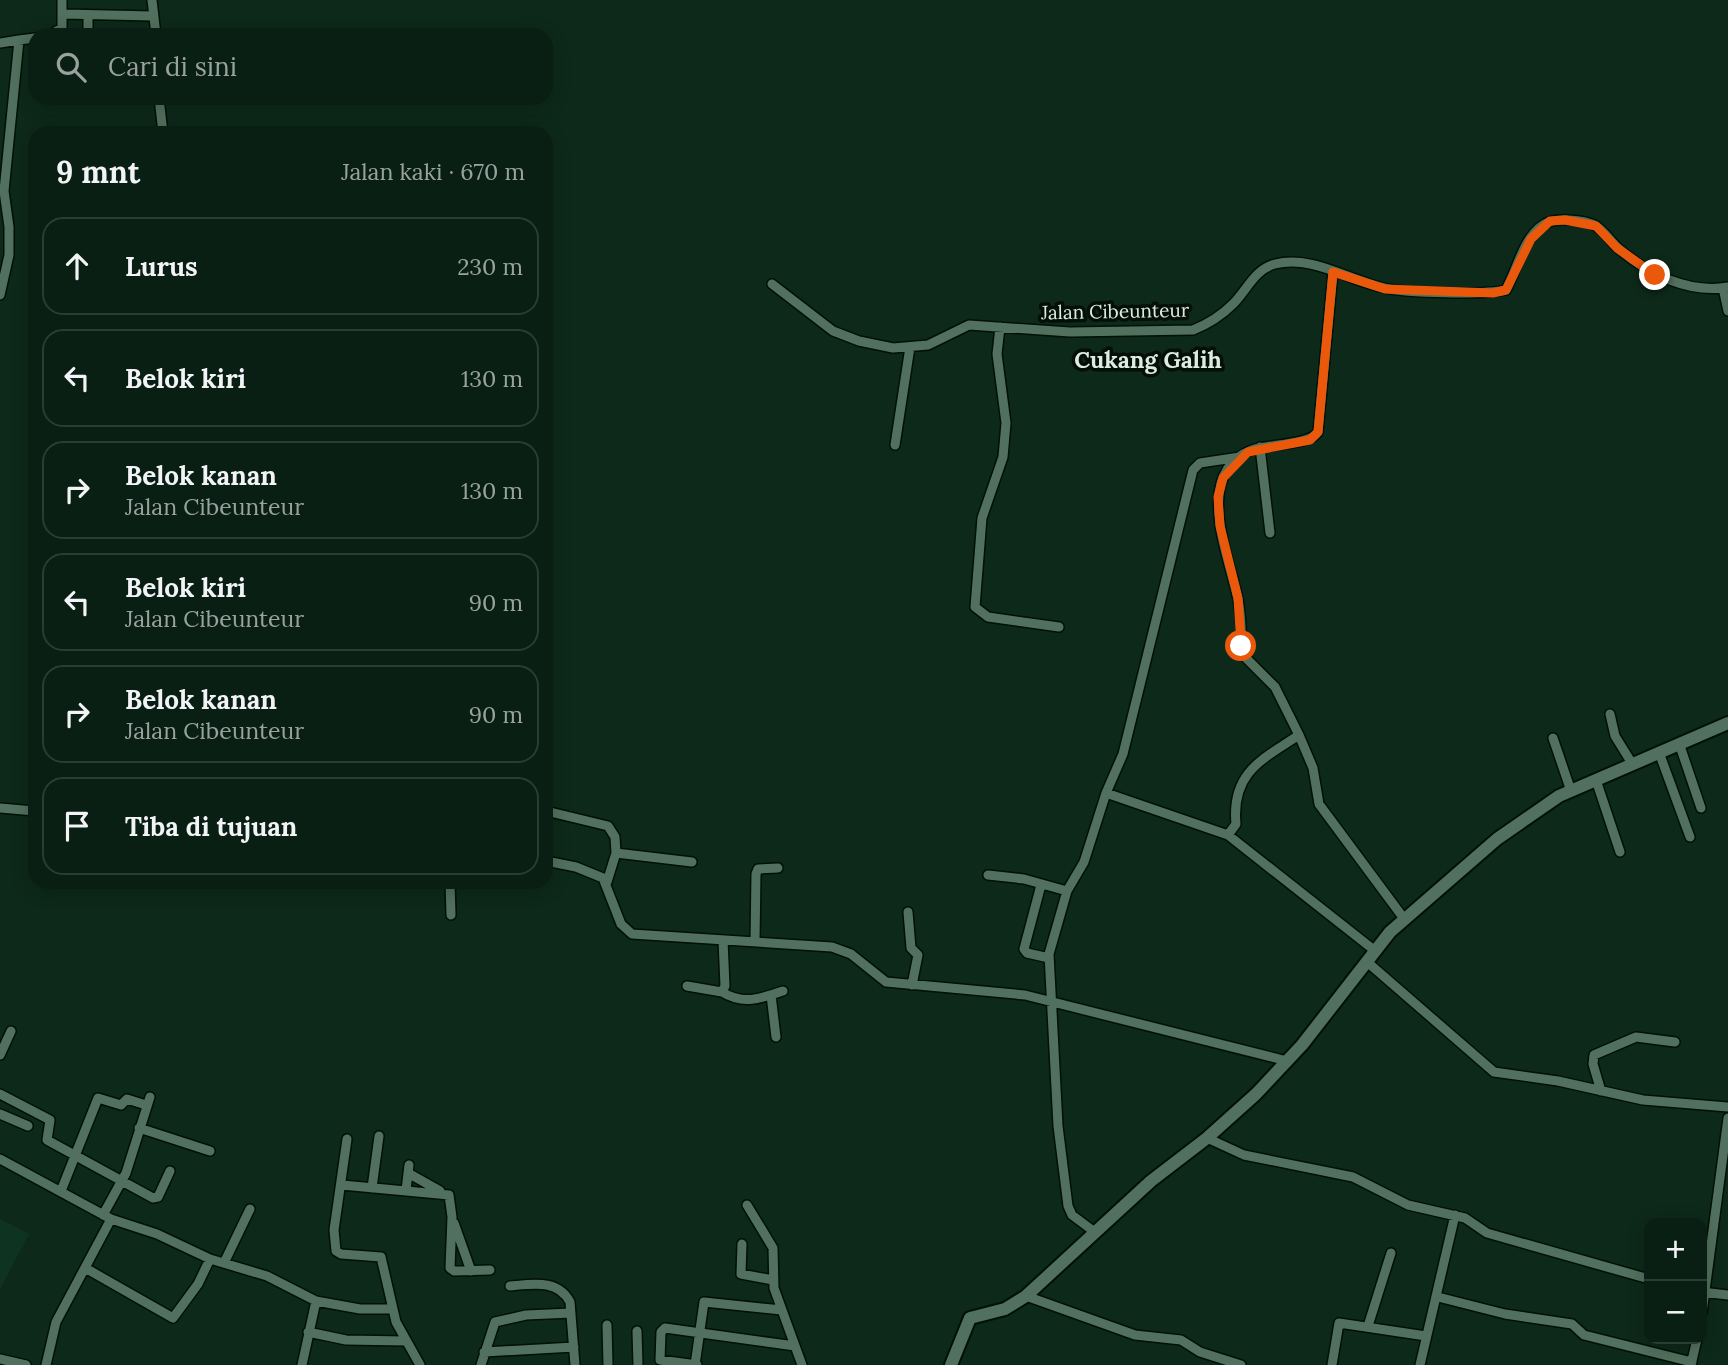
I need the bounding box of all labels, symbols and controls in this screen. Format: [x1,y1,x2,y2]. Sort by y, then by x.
search box [28,28,553,105]
icon: search [52,48,90,86]
text: Cari di sini [108,50,237,83]
text: 9 mnt [56,153,140,191]
text: Jalan kaki · 670 m [341,157,525,186]
icon: ahead [58,247,96,285]
text: Lurus [125,250,198,283]
text: 230 m [457,252,523,281]
route end [1639,259,1670,290]
street label: Jalan Cibeunteur [1040,298,1190,324]
district label: Cukang Galih [1074,345,1222,374]
icon: left [58,359,96,397]
text: Belok kiri [125,362,246,395]
text: 130 m [461,364,523,393]
text: Belok kanan [125,459,277,492]
icon: right [58,471,96,509]
text: 130 m [461,476,523,505]
text: Jalan Cibeunteur [125,492,304,521]
text: Belok kiri [125,571,246,604]
icon: left [58,583,96,621]
text: 90 m [469,588,523,617]
text: Jalan Cibeunteur [125,604,304,633]
route start [1225,630,1256,661]
text: Belok kanan [125,683,277,716]
icon: right [58,695,96,733]
text: 90 m [469,700,523,729]
text: Jalan Cibeunteur [125,716,304,745]
icon: arrive [58,807,96,845]
text: Tiba di tujuan [125,810,297,843]
map controls [1644,1218,1707,1344]
button: + [1644,1218,1707,1281]
button: − [1644,1281,1707,1344]

